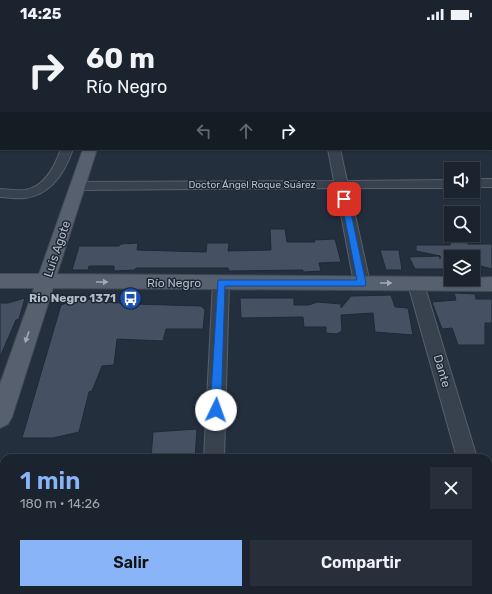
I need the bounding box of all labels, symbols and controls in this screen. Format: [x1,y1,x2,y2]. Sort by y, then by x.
text: 14:25 [20,5,62,23]
text: 60 m [86,42,155,75]
icon: right [20,44,72,96]
text: Río Negro [86,76,167,98]
icon: left [193,120,215,142]
icon: ahead [235,120,257,142]
icon: right [277,120,299,142]
map controls [444,162,480,286]
button: sound [444,162,480,198]
street label: Doctor Ángel Roque Suárez [188,179,316,191]
pin [327,182,361,216]
icon: arrive [333,188,355,210]
button: search [444,206,480,242]
street label: Luis Agote [41,219,73,279]
button: layers [444,250,480,286]
street label: Río Negro [147,276,201,290]
one-way arrow [96,279,109,285]
one-way arrow [380,280,393,286]
bus stop icon: Rio Negro 1371 [118,285,144,311]
place label: Rio Negro 1371 [29,291,116,305]
one-way arrow [24,331,30,343]
street label: Dante [431,353,453,389]
position arrow [195,389,237,431]
text: 1 min [20,467,80,495]
button: close [430,467,472,509]
text: 180 m · 14:26 [20,496,100,511]
button: Salir [20,540,242,586]
button: Compartir [250,540,472,586]

